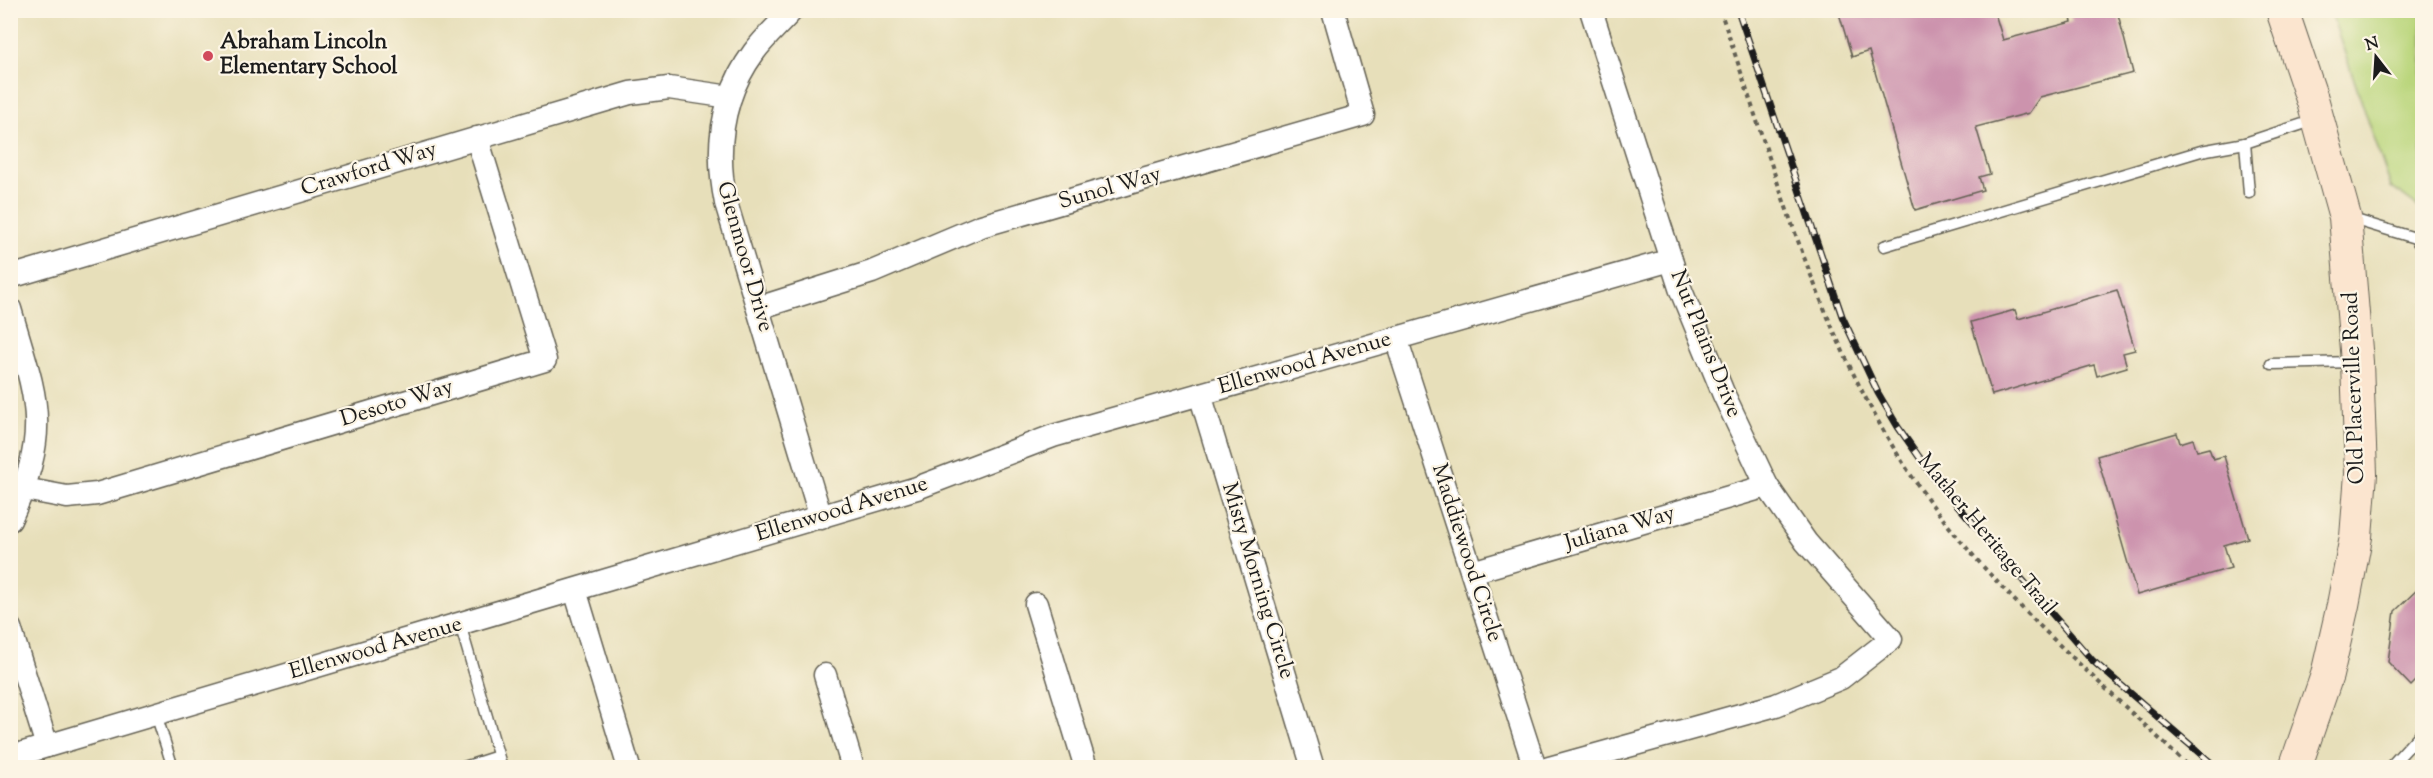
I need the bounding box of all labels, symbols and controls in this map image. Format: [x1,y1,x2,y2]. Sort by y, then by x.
place label: Abraham Lincoln Elementary School [220,27,398,84]
north arrow [2346,27,2406,87]
text: N [2363,32,2382,58]
marker: Abraham Lincoln Elementary School [201,49,215,63]
street label: Crawford Way [297,134,441,206]
street label: Sunol Way [1055,159,1165,219]
street label: Glenmoor Drive [707,178,781,336]
street label: Nut Plains Drive [1661,265,1749,423]
street label: Old Placerville Road [2336,291,2374,485]
street label: Ellenwood Avenue [1215,324,1395,404]
street label: Desoto Way [337,372,457,436]
street label: Mather Heritage Trail [1909,447,2063,623]
street label: Maddiewood Circle [1422,460,1510,646]
street label: Ellenwood Avenue [752,469,932,551]
street label: Misty Morning Circle [1212,479,1302,683]
street label: Juliana Way [1560,498,1679,560]
street label: Ellenwood Avenue [286,609,466,689]

